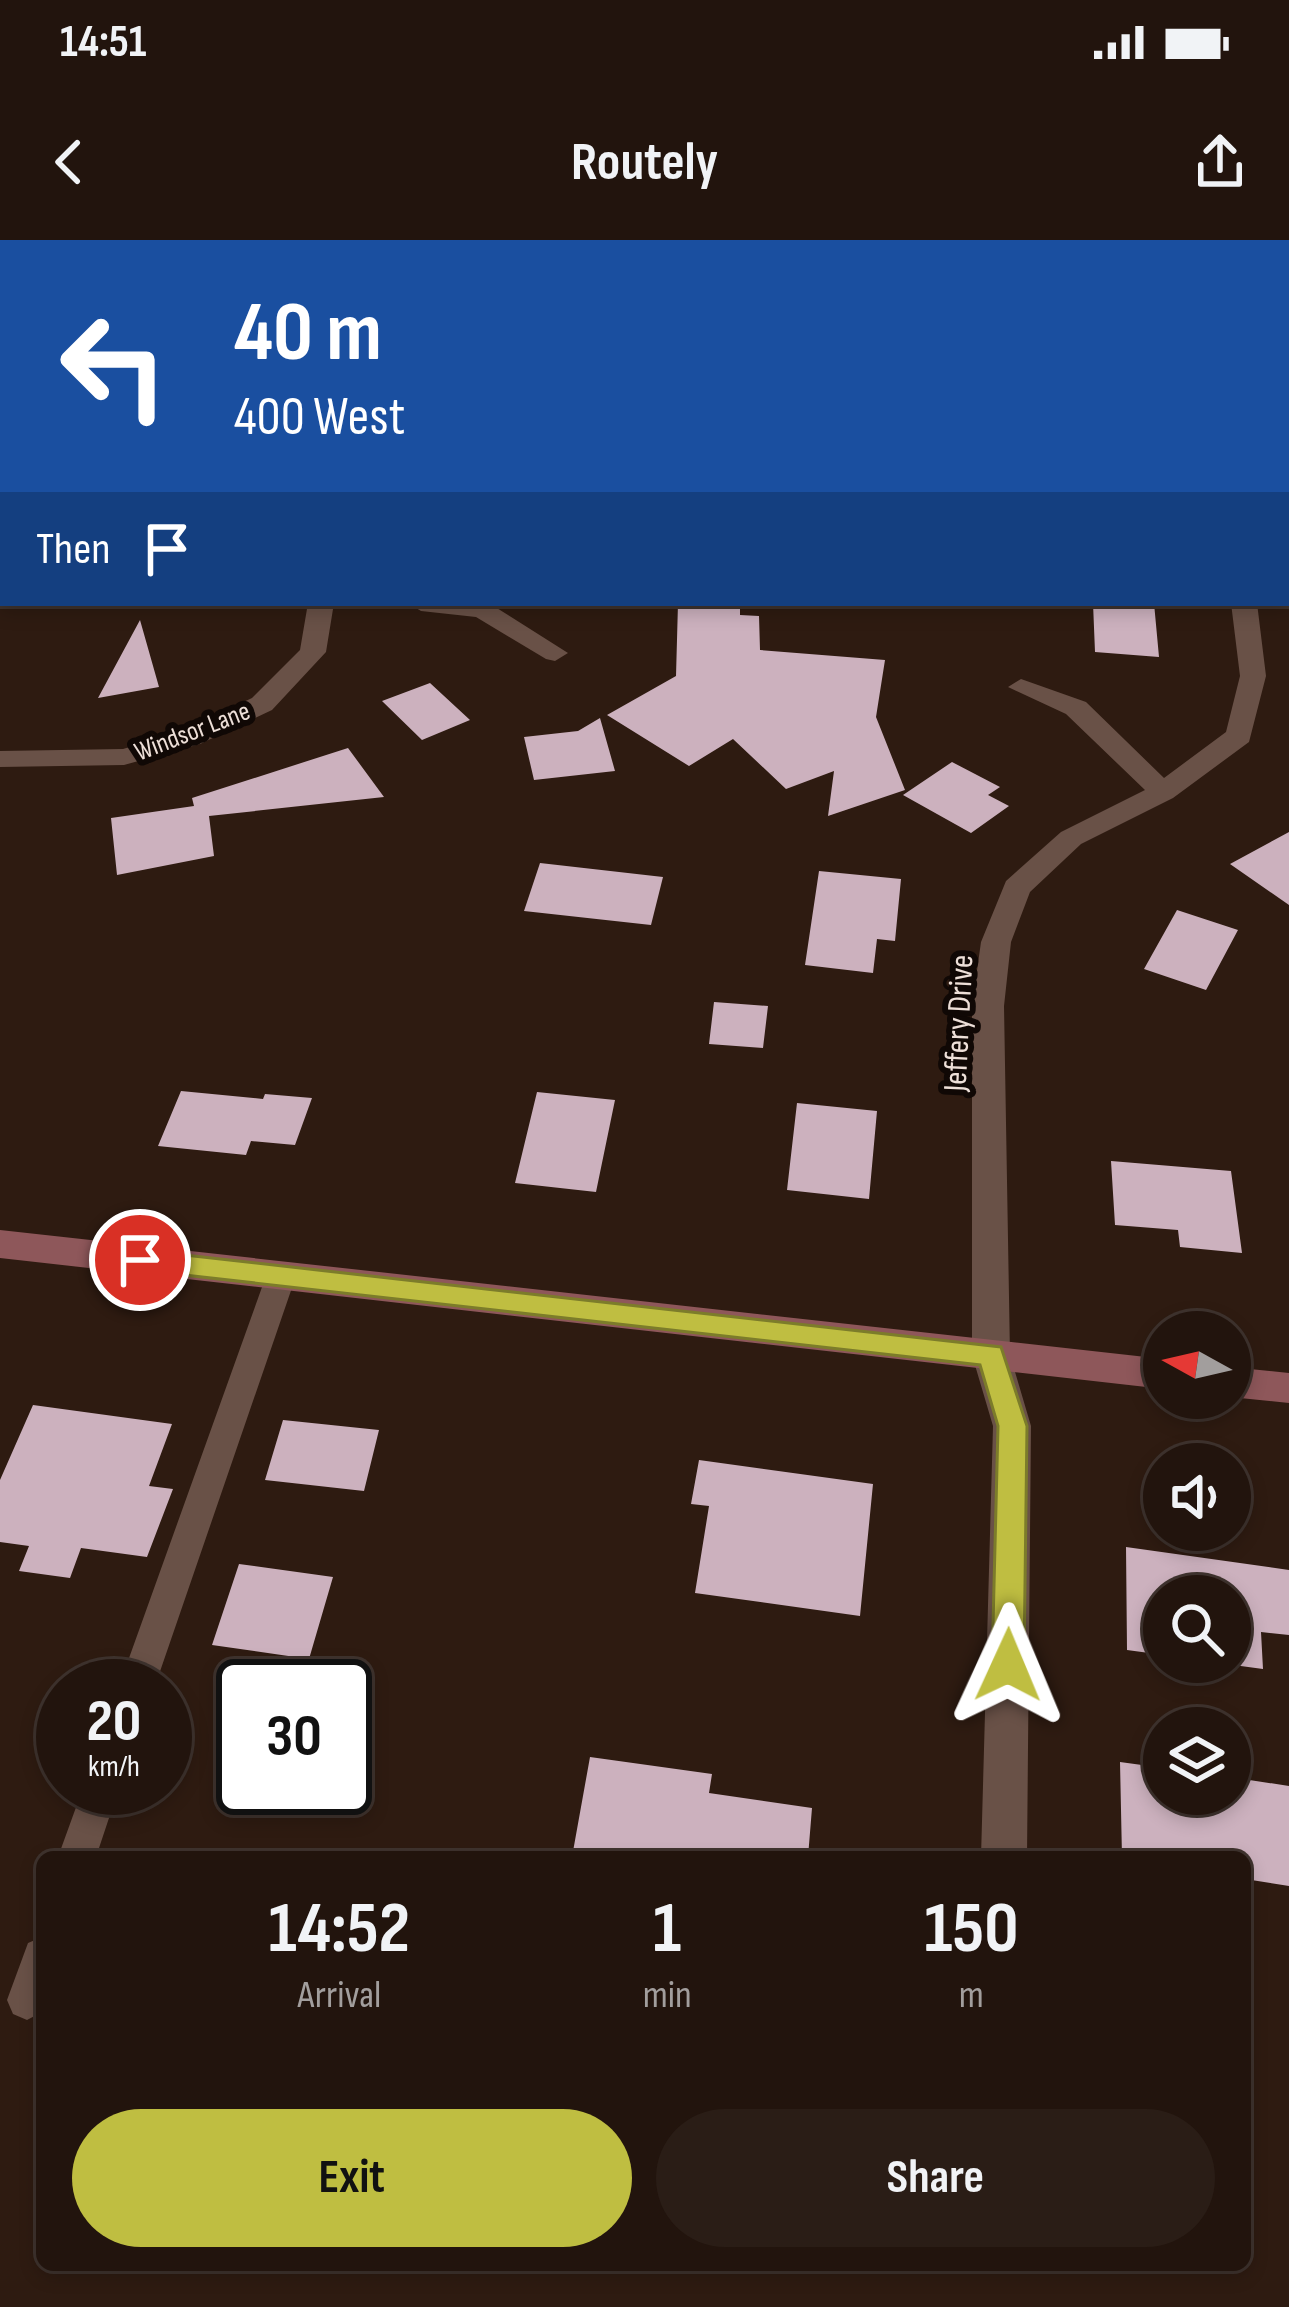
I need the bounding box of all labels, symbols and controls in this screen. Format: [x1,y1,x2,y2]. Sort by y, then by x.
text: 14:51 [60,15,146,70]
icon: back [36,129,102,195]
icon: share [1187,129,1253,195]
text: Routely [571,130,718,195]
text: 40 m [234,283,382,384]
icon: left [36,288,192,444]
text: 400 West [234,385,405,450]
icon: arrive [134,516,200,582]
text: Then [36,522,110,577]
street label: Windsor Lane [130,695,255,769]
street label: Jeffery Drive [935,954,983,1093]
pin [89,1209,191,1311]
icon: arrive [107,1227,173,1293]
north arrow [1143,1311,1251,1419]
map controls [1143,1311,1251,1815]
button: sound [1143,1443,1251,1551]
button: search [1143,1575,1251,1683]
position arrow [945,1602,1071,1728]
speed limit sign: 30 [216,1659,372,1815]
text: 20 [87,1686,141,1758]
button: layers [1143,1707,1251,1815]
text: km/h [88,1749,140,1785]
text: 14:52 [269,1886,410,1973]
text: 1 [653,1886,681,1973]
text: 150 [924,1886,1018,1973]
text: Arrival [297,1972,381,2019]
text: min [643,1972,692,2019]
text: m [959,1972,984,2019]
button: Exit [72,2109,632,2247]
button: Share [656,2109,1215,2247]

